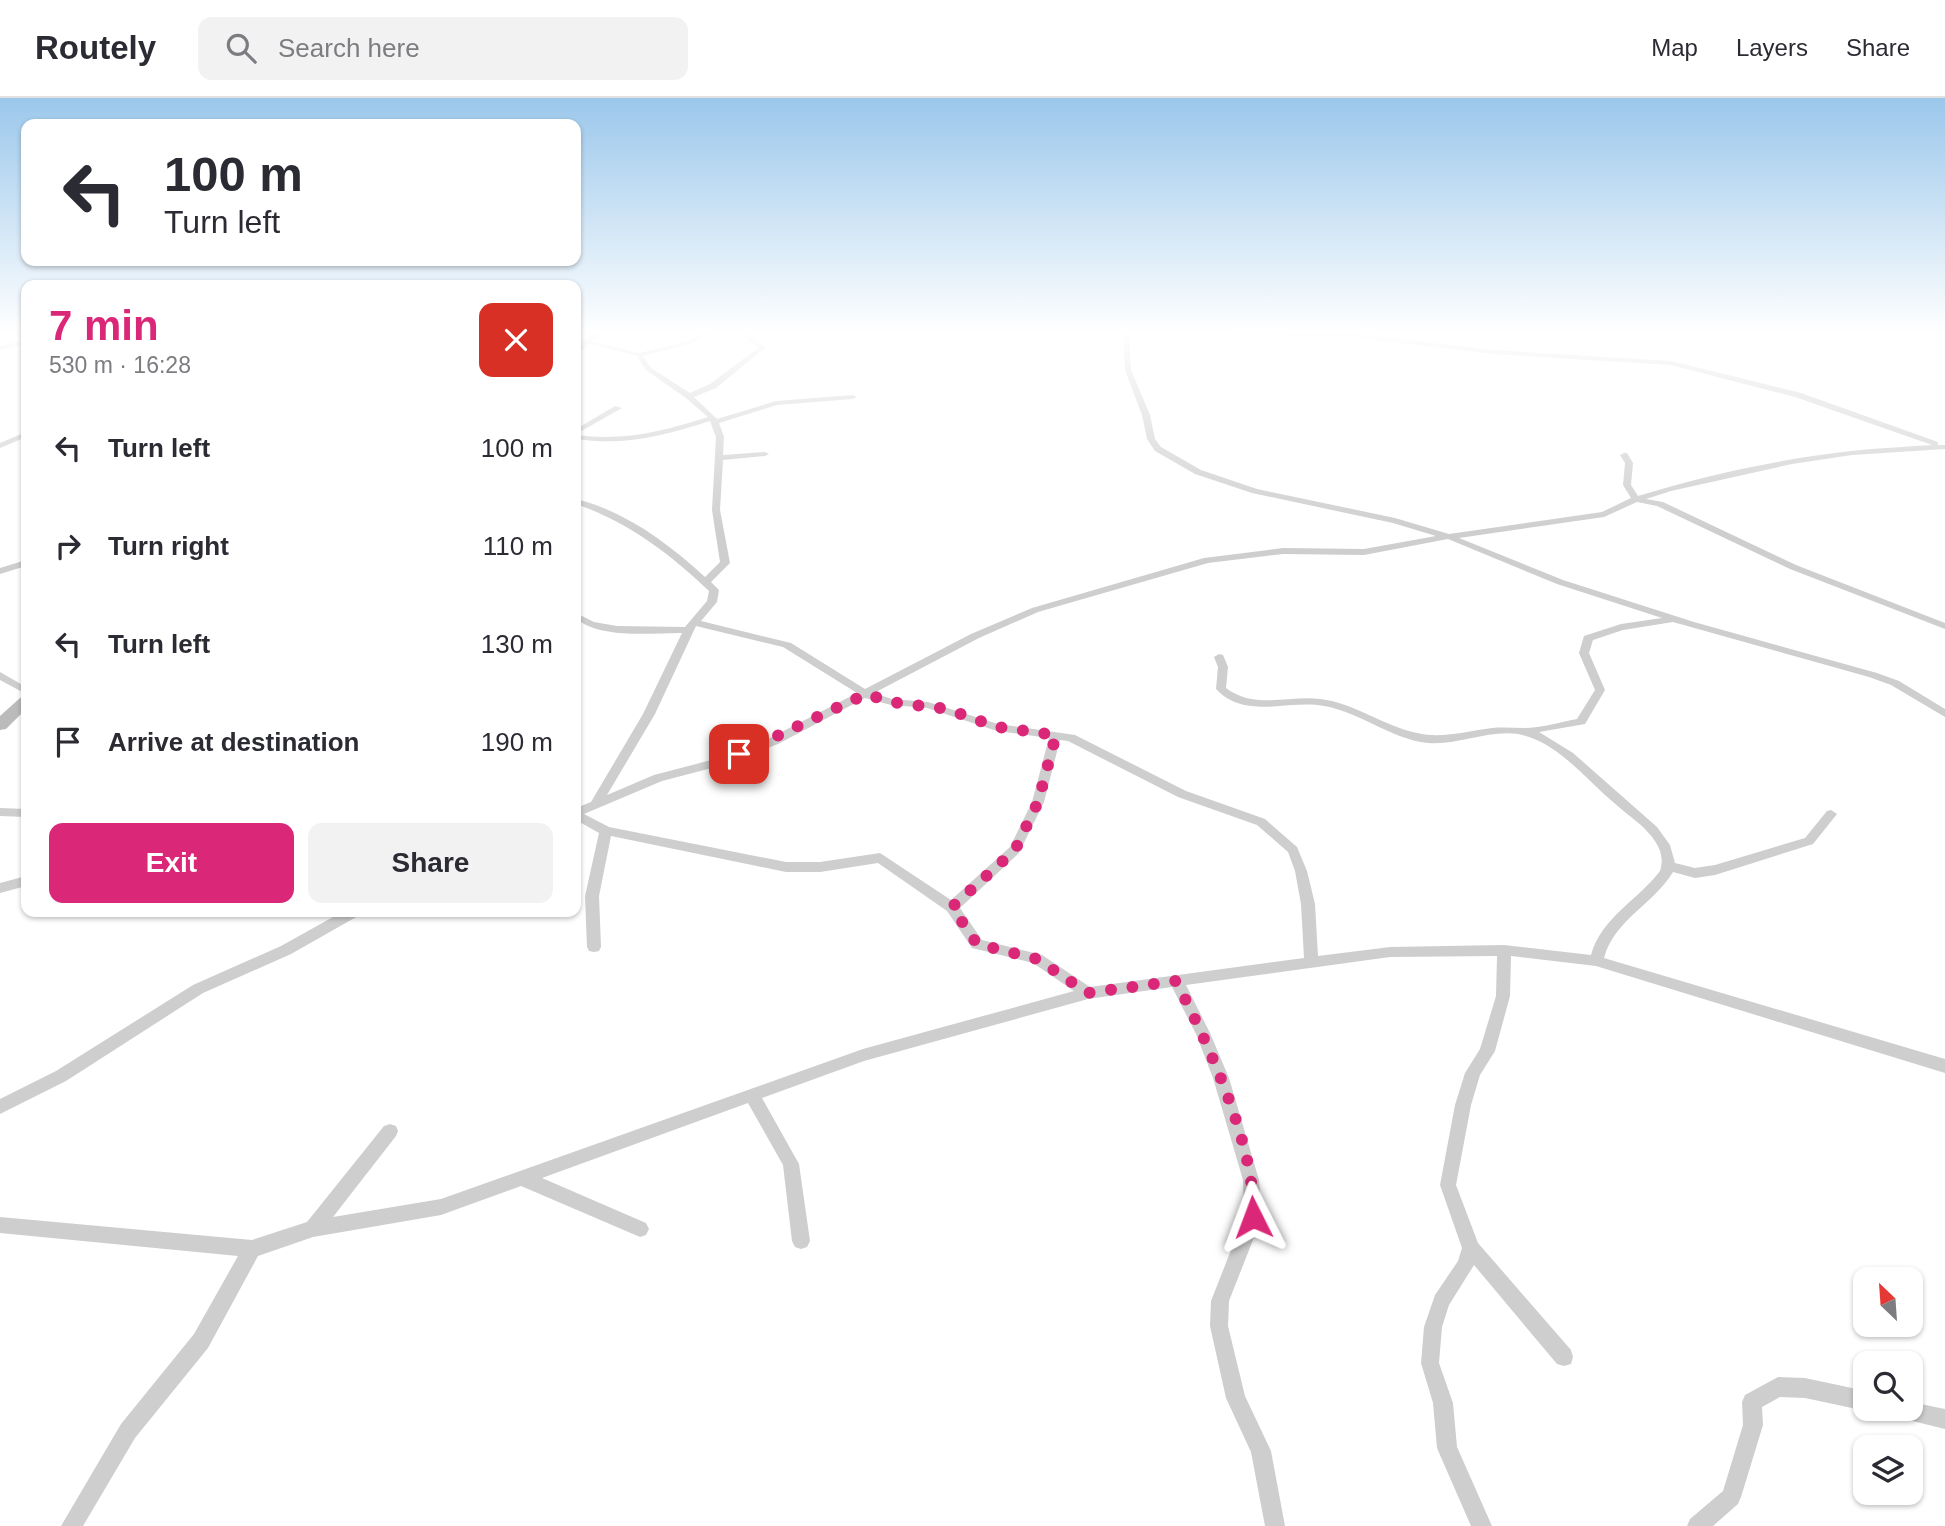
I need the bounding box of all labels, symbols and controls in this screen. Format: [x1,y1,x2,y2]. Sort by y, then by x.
search box [198,17,688,80]
text: Routely [35,29,156,66]
icon: search [222,29,260,67]
text: Search here [278,33,420,63]
text: Map [1651,34,1698,61]
text: Layers [1736,34,1808,61]
text: Share [1846,34,1910,61]
icon: left [49,147,140,238]
text: 100 m [164,147,303,201]
text: Turn left [164,204,280,240]
text: 7 min [49,302,159,349]
button: close [479,303,553,377]
text: 530 m · 16:28 [49,352,191,378]
icon: left [49,429,87,467]
text: Turn left [108,433,210,463]
text: 100 m [481,433,553,463]
icon: right [49,527,87,565]
text: Turn right [108,531,229,561]
text: 110 m [483,531,553,561]
icon: left [49,625,87,663]
text: Turn left [108,629,210,659]
text: 130 m [481,629,553,659]
icon: arrive [49,723,87,761]
pin [709,724,769,784]
text: Arrive at destination [108,727,359,757]
text: 190 m [481,727,553,757]
icon: arrive [720,735,758,773]
button: Exit [49,823,294,903]
button: Share [308,823,553,903]
position arrow [1216,1180,1290,1254]
north arrow [1853,1267,1923,1337]
map controls [1853,1267,1923,1505]
button: search [1853,1351,1923,1421]
button: layers [1853,1435,1923,1505]

